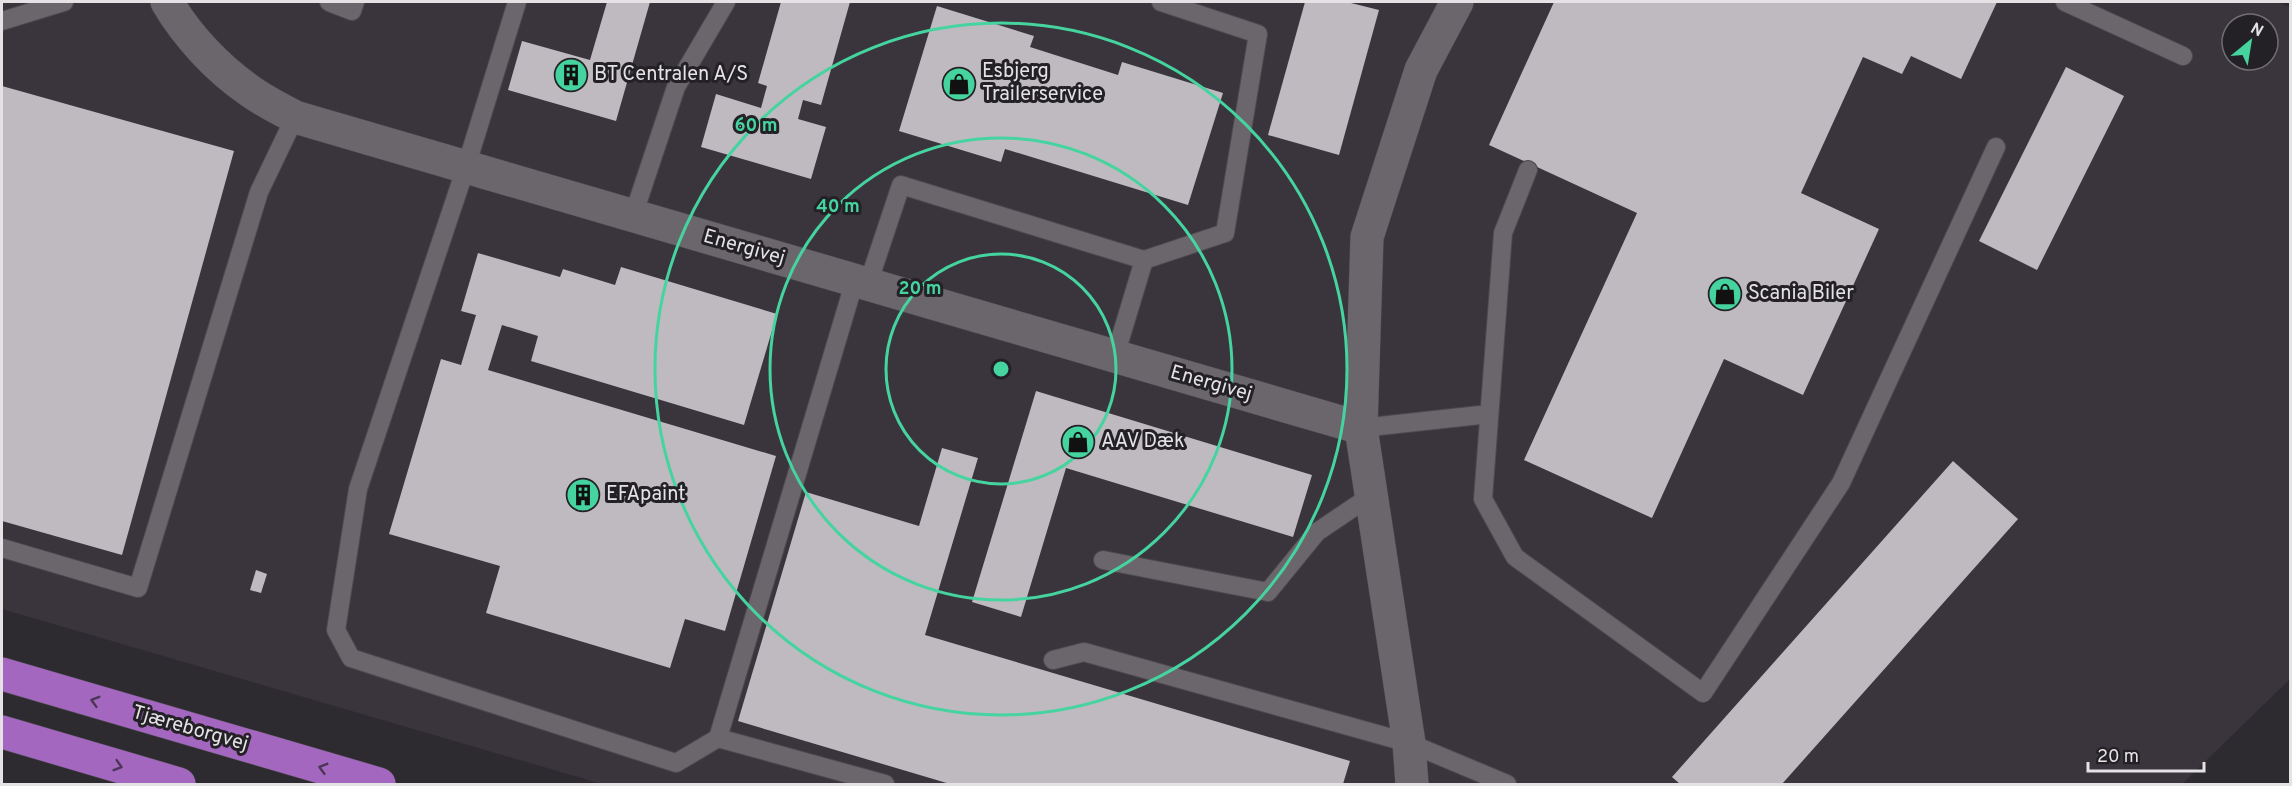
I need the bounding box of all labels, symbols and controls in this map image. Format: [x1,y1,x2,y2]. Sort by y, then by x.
north arrow [2220,12,2280,72]
text: N [2247,19,2266,42]
building icon: BT Centralen A/S [553,57,589,93]
place label: Esbjerg Trailerservice [982,59,1103,108]
place label: BT Centralen A/S [594,62,748,88]
shop icon: Esbjerg Trailerservice [941,66,977,102]
text: 60 m [734,115,778,138]
text: 40 m [816,196,860,219]
street label: Energivej [700,224,788,272]
shop icon: Scania Biler [1707,276,1743,312]
text: 20 m [898,278,942,301]
place label: Scania Biler [1748,281,1854,307]
centre of rings [991,359,1011,379]
street label: Energivej [1167,360,1255,408]
shop icon: AAV Dæk [1060,424,1096,460]
place label: AAV Dæk [1101,429,1185,455]
building icon: EFApaint [565,477,601,513]
place label: EFApaint [606,482,686,508]
one-way arrow [90,696,101,708]
street label: Tjæreborgvej [129,700,251,758]
scale bar [2088,735,2204,773]
text: 20 m [2097,746,2139,769]
one-way arrow [112,759,123,771]
one-way arrow [318,763,329,775]

